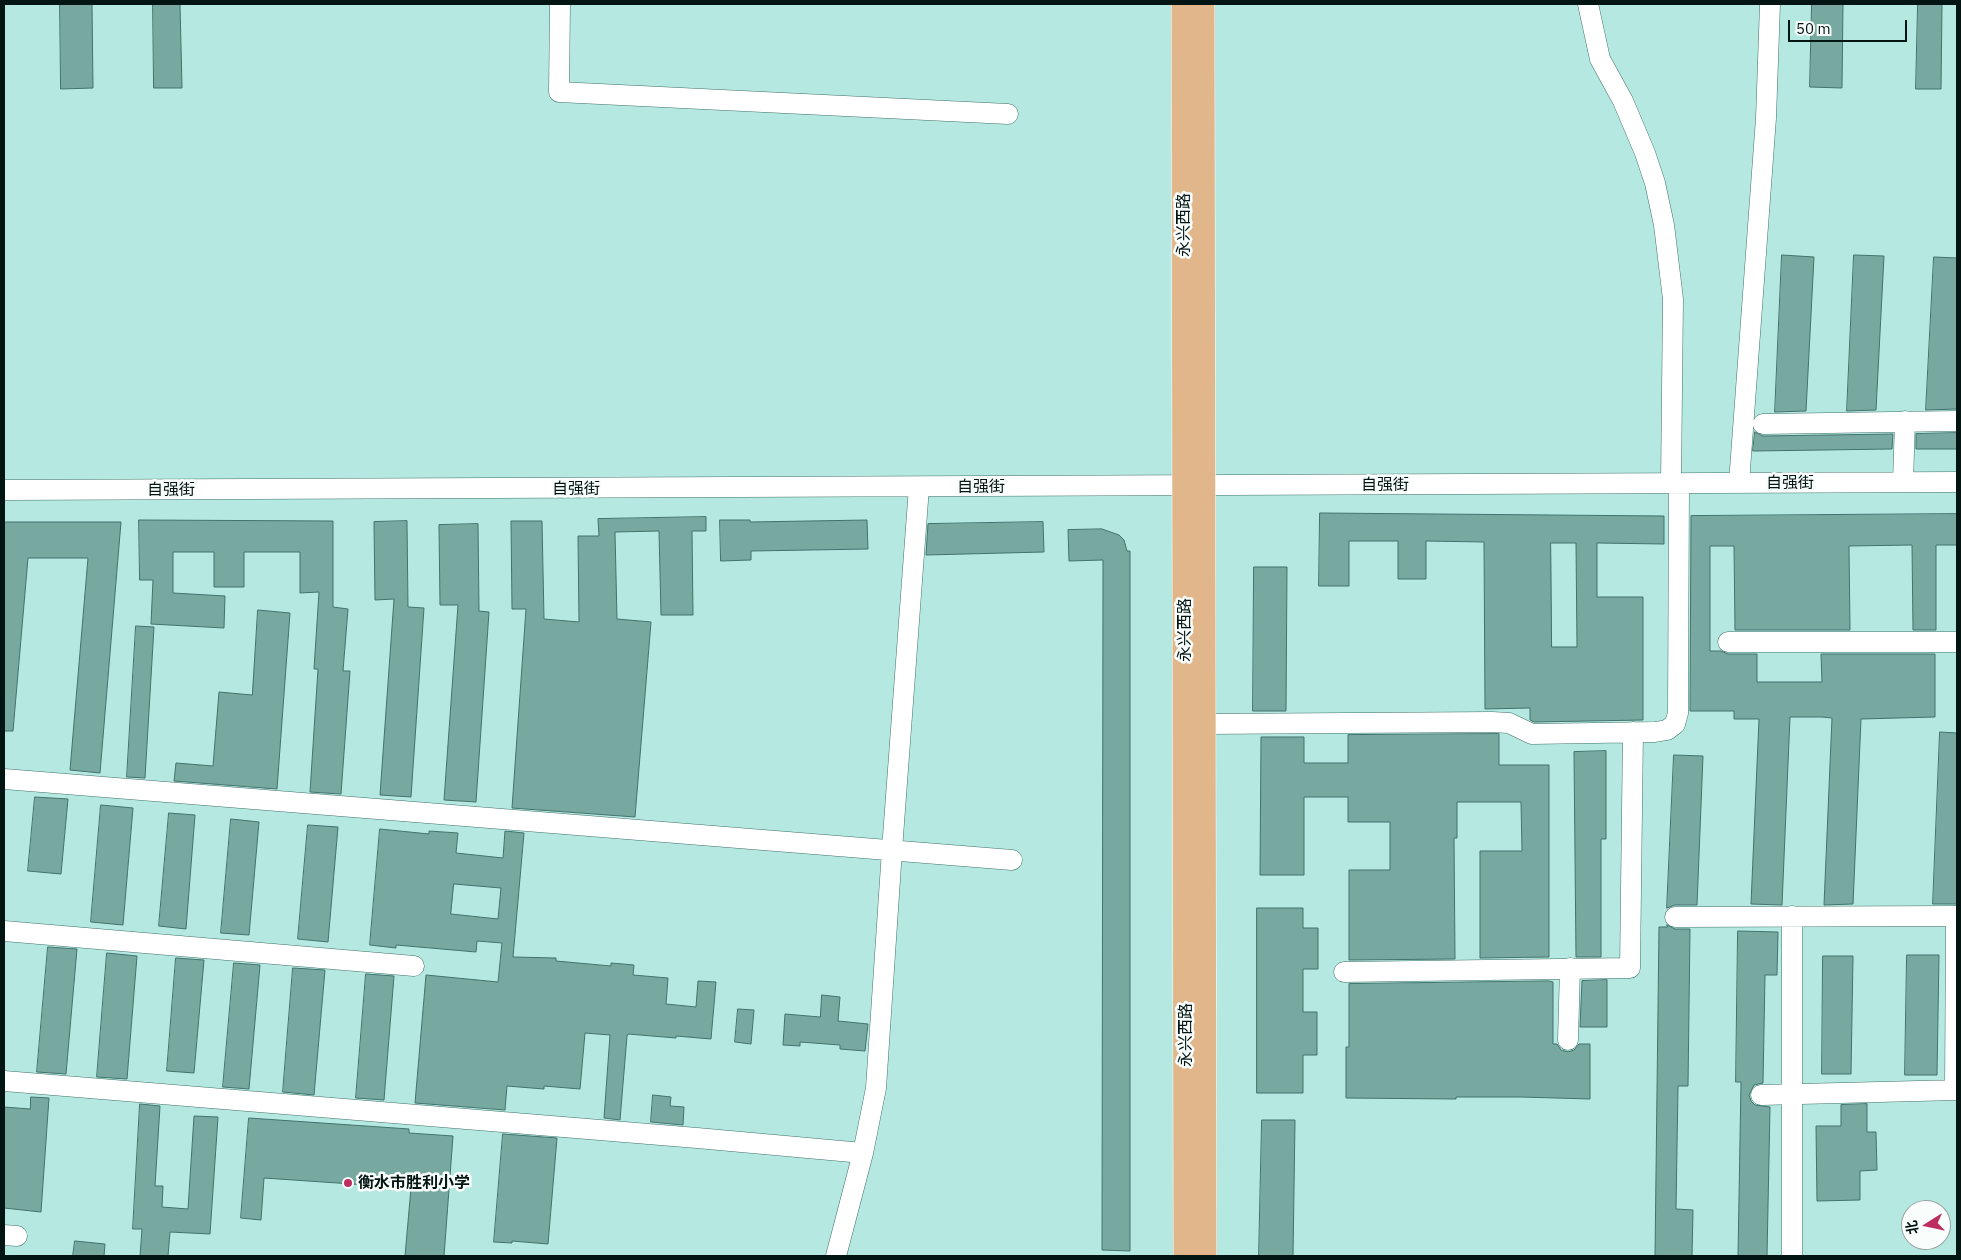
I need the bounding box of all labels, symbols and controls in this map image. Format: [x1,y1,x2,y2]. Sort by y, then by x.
scale bar [1791,10,1910,42]
text: 50 m [1796,19,1831,38]
street label: 永兴西路 [1174,193,1194,257]
street label: 自强街 [1766,473,1814,493]
street label: 自强街 [1361,475,1409,495]
street label: 自强街 [957,477,1005,497]
street label: 自强街 [552,479,600,499]
street label: 自强街 [147,480,195,500]
street label: 永兴西路 [1175,598,1195,662]
street label: 永兴西路 [1176,1003,1196,1067]
place label: 衡水市胜利小学 [358,1173,470,1193]
marker: 衡水市胜利小学 [342,1177,354,1189]
north arrow [1901,1200,1951,1250]
text: 北 [1902,1219,1922,1236]

